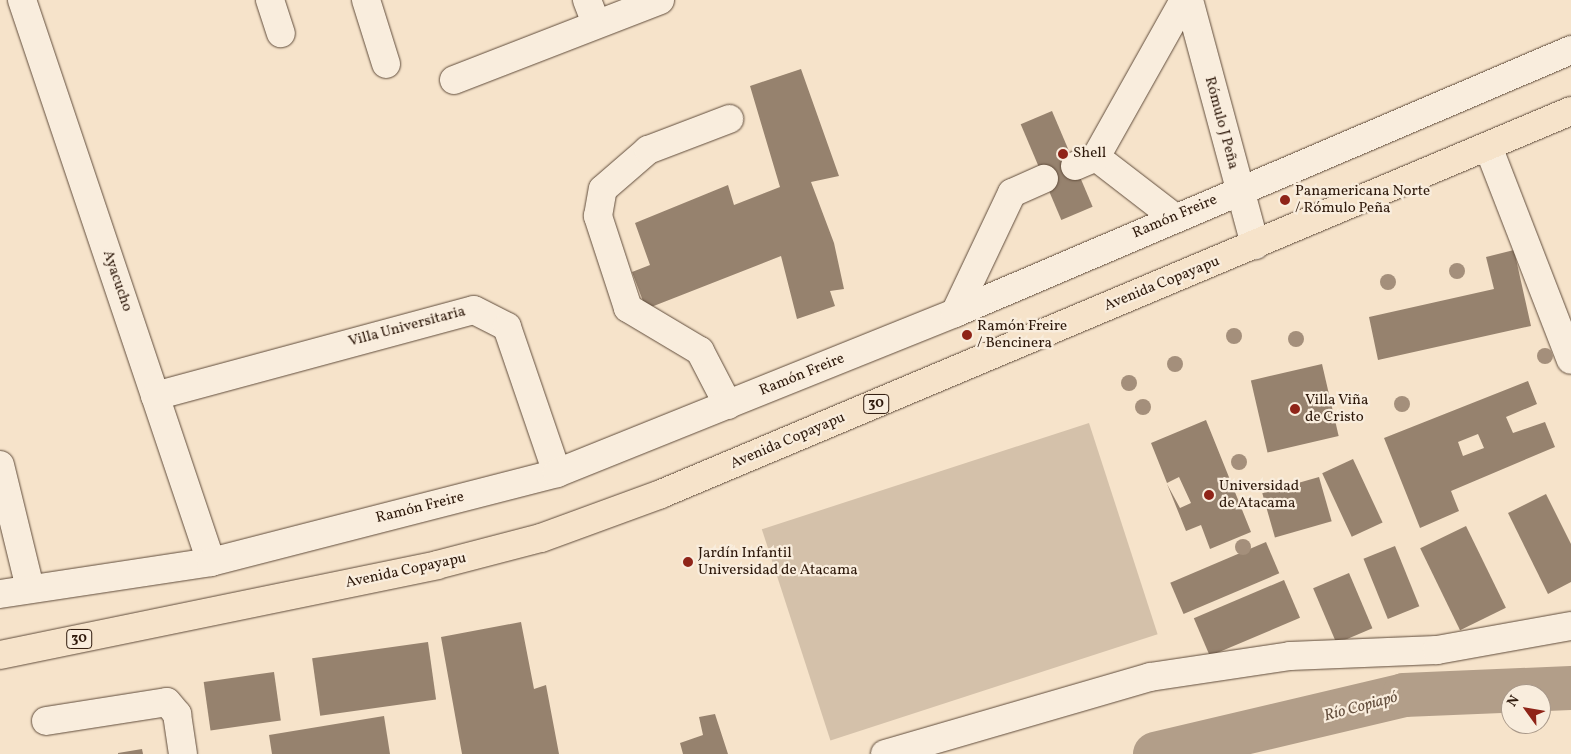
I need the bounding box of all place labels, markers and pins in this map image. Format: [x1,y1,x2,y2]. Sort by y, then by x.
place label: Shell [1073,145,1106,163]
marker: Shell [1057,148,1069,160]
place label: Panamericana Norte / Rómulo Peña [1295,182,1430,217]
marker: Panamericana Norte / Rómulo Peña [1279,194,1291,206]
place label: Ramón Freire / Bencinera [977,317,1067,352]
marker: Ramón Freire / Bencinera [961,329,973,341]
place label: Villa Viña de Cristo [1305,391,1369,426]
marker: Villa Viña de Cristo [1289,403,1301,415]
place label: Universidad de Atacama [1219,477,1299,512]
marker: Universidad de Atacama [1203,489,1215,501]
place label: Jardín Infantil Universidad de Atacama [698,544,858,579]
marker: Jardín Infantil Universidad de Atacama [682,556,694,568]

